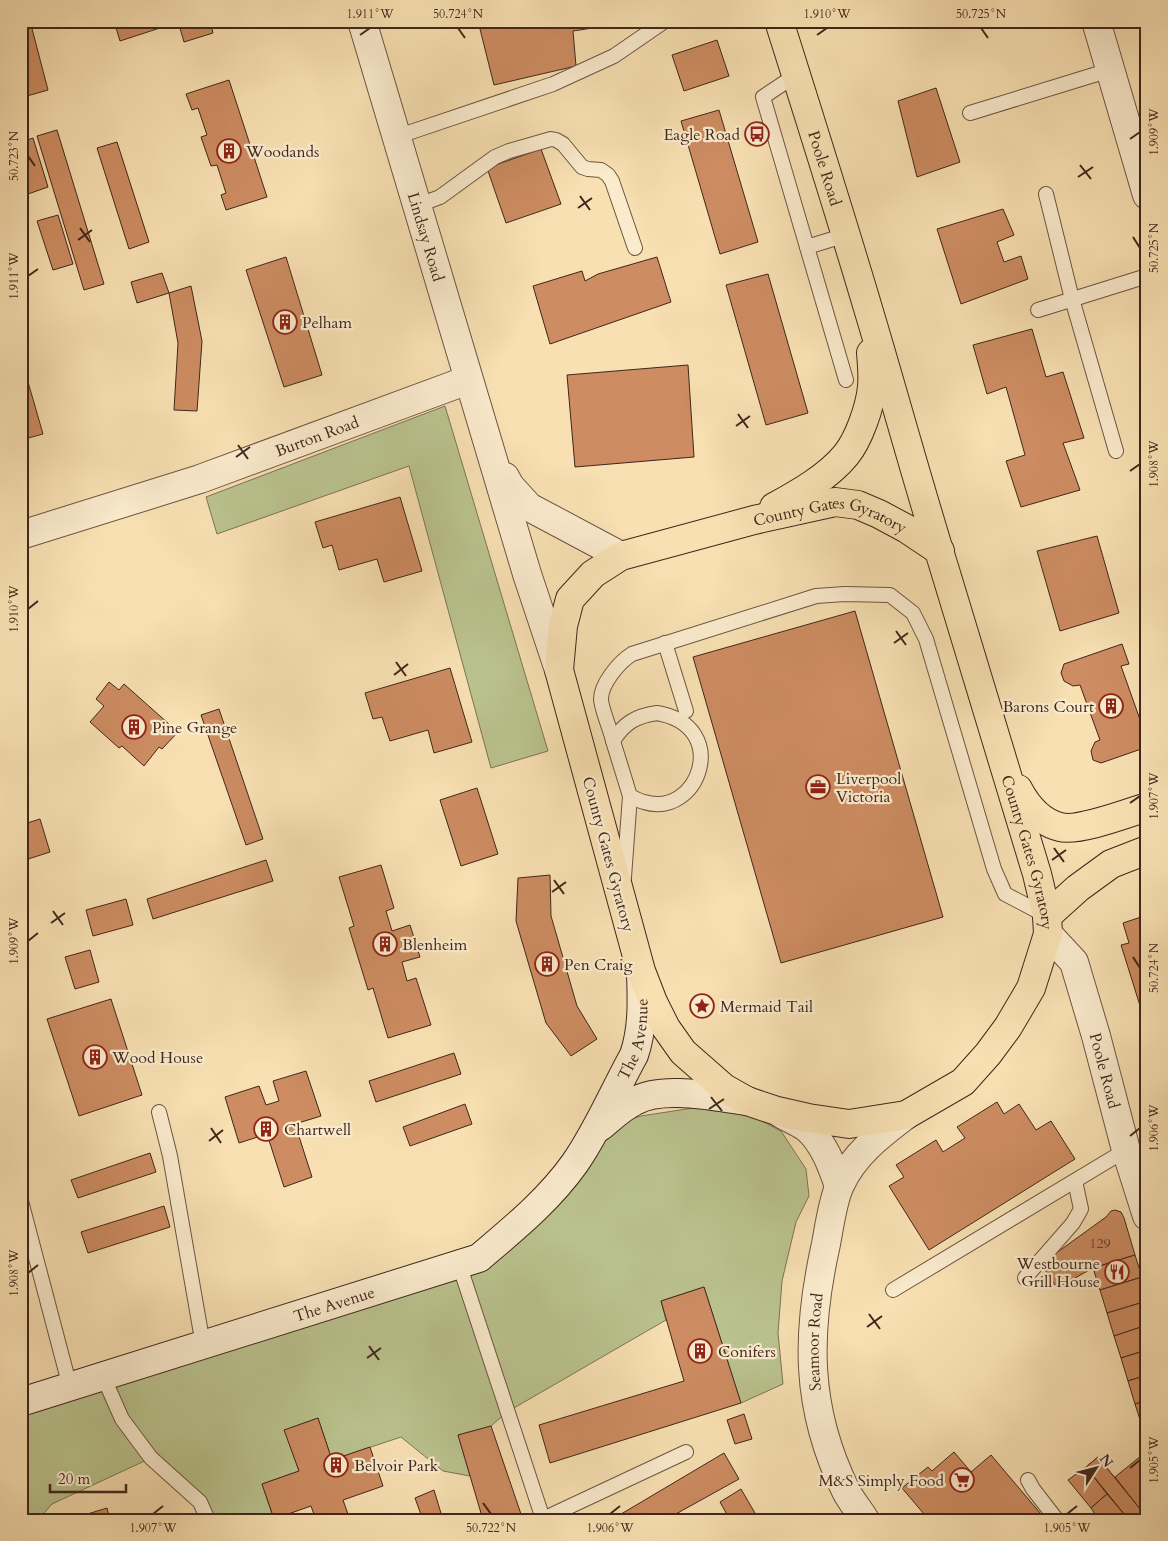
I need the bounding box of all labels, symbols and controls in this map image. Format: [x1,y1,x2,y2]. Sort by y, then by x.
text: 1.911°W [346,6,394,22]
text: 50.724°N [433,6,484,22]
text: 1.910°W [803,6,851,22]
text: 50.725°N [956,6,1007,22]
text: 1.909°W [1146,108,1162,156]
bus stop icon: Eagle Road [744,121,770,147]
place label: Eagle Road [663,124,740,146]
street label: Poole Road [802,128,846,209]
text: 50.723°N [6,130,22,181]
building icon: Woodands [216,138,242,164]
place label: Woodands [245,141,319,163]
street label: Lindsay Road [402,190,449,285]
text: 50.725°N [1146,222,1162,273]
text: 1.911°W [6,252,22,300]
building icon: Pelham [272,309,298,335]
place label: Pelham [302,312,352,334]
street label: Burton Road [272,411,363,462]
text: 1.908°W [1146,440,1162,488]
street label: County Gates Gyratory [751,492,911,539]
text: 1.910°W [6,585,22,633]
building icon: Barons Court [1098,693,1124,719]
place label: Barons Court [1002,696,1094,718]
building icon: Pine Grange [121,714,147,740]
place label: Pine Grange [152,717,237,739]
place label: Liverpool Victoria [836,768,901,808]
street label: County Gates Gyratory [996,772,1058,931]
text: 1.907°W [1146,772,1162,820]
street label: County Gates Gyratory [577,774,640,935]
office icon: Liverpool Victoria [805,774,831,800]
text: 1.909°W [6,917,22,965]
building icon: Blenheim [372,931,398,957]
place label: Blenheim [402,934,468,956]
text: 50.724°N [1146,942,1162,993]
building icon: Pen Craig [534,951,560,977]
place label: Pen Craig [564,954,633,976]
place icon: Mermaid Tail [689,993,715,1019]
place label: Mermaid Tail [720,996,813,1018]
street label: The Avenue [613,998,654,1084]
street label: Poole Road [1084,1030,1125,1111]
building icon: Wood House [82,1044,108,1070]
place label: Wood House [111,1047,203,1069]
text: 1.906°W [1146,1104,1162,1152]
building icon: Chartwell [253,1116,279,1142]
place label: Chartwell [284,1119,351,1141]
house number: 129 [1089,1234,1111,1253]
text: 1.908°W [6,1249,22,1297]
place label: Westbourne Grill House [1015,1253,1100,1293]
restaurant icon: Westbourne Grill House [1104,1259,1130,1285]
street label: The Avenue [291,1281,378,1328]
street label: Seamoor Road [803,1291,829,1392]
building icon: Conifers [687,1338,713,1364]
place label: Conifers [718,1341,776,1363]
text: 1.905°W [1146,1436,1162,1484]
north arrow [1070,1444,1120,1494]
text: N [1095,1450,1117,1471]
building icon: Belvoir Park [323,1452,349,1478]
place label: Belvoir Park [354,1455,439,1477]
scale bar [50,1461,126,1493]
supermarket icon: M&S Simply Food [949,1467,975,1493]
text: 20 m [58,1469,90,1489]
place label: M&S Simply Food [818,1470,944,1492]
text: 1.907°W [129,1520,177,1536]
text: 50.722°N [466,1520,517,1536]
text: 1.906°W [586,1520,634,1536]
text: 1.905°W [1043,1520,1091,1536]

